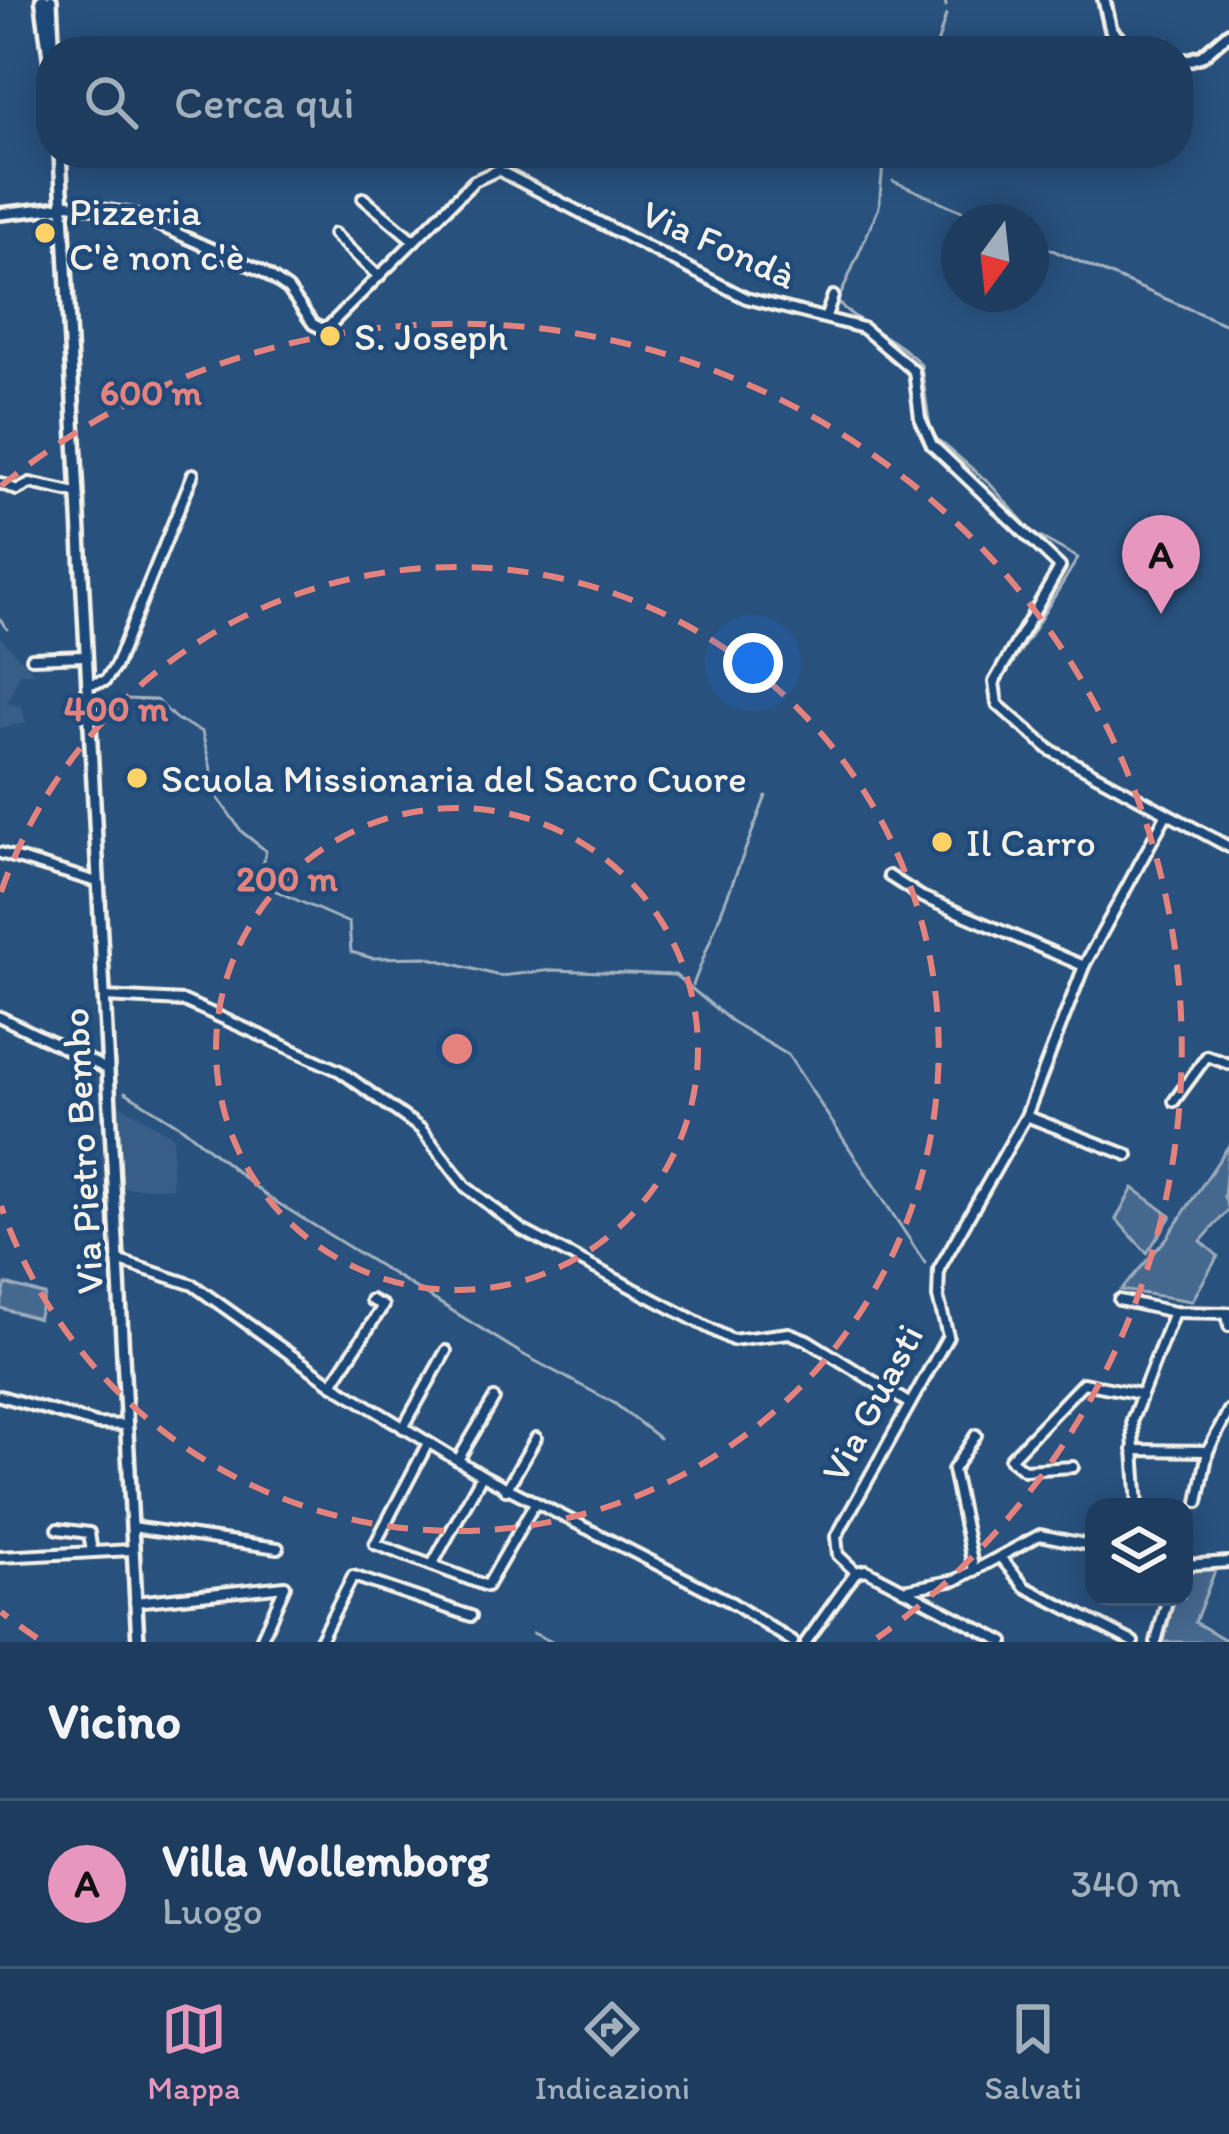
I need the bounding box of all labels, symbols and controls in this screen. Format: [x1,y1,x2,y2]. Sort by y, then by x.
search box [36,36,1193,168]
icon: search [78,69,144,135]
text: Cerca qui [174,75,355,129]
place label: Pizzeria C'è non c'è [69,188,244,280]
street label: Via Fondà [634,189,804,299]
north arrow [941,204,1049,312]
marker: Pizzeria C'è non c'è [32,220,58,246]
place label: S. Joseph [354,313,508,360]
marker: S. Joseph [317,323,343,349]
text: 600 m [100,371,203,414]
pin: A [1122,515,1200,614]
your location [723,633,783,693]
text: 400 m [64,687,169,730]
place label: Scuola Missionaria del Sacro Cuore [161,755,747,802]
marker: Scuola Missionaria del Sacro Cuore [124,765,150,791]
place label: Il Carro [966,819,1096,866]
marker: Il Carro [929,829,955,855]
text: 200 m [236,857,339,900]
street label: Via Pietro Bembo [51,1007,113,1295]
centre of rings [436,1028,478,1070]
street label: Via Guasti [811,1316,933,1490]
map controls [1085,1498,1193,1606]
button: layers [1085,1498,1193,1606]
text: Vicino [48,1690,181,1751]
text: Villa Wollemborg [162,1833,489,1887]
text: A [75,1860,99,1907]
text: 340 m [1071,1860,1181,1907]
text: Luogo [162,1887,263,1934]
tab: Mappa [147,1996,240,2107]
tab: Indicazioni [535,1996,690,2107]
tab: Salvati [984,1996,1082,2107]

